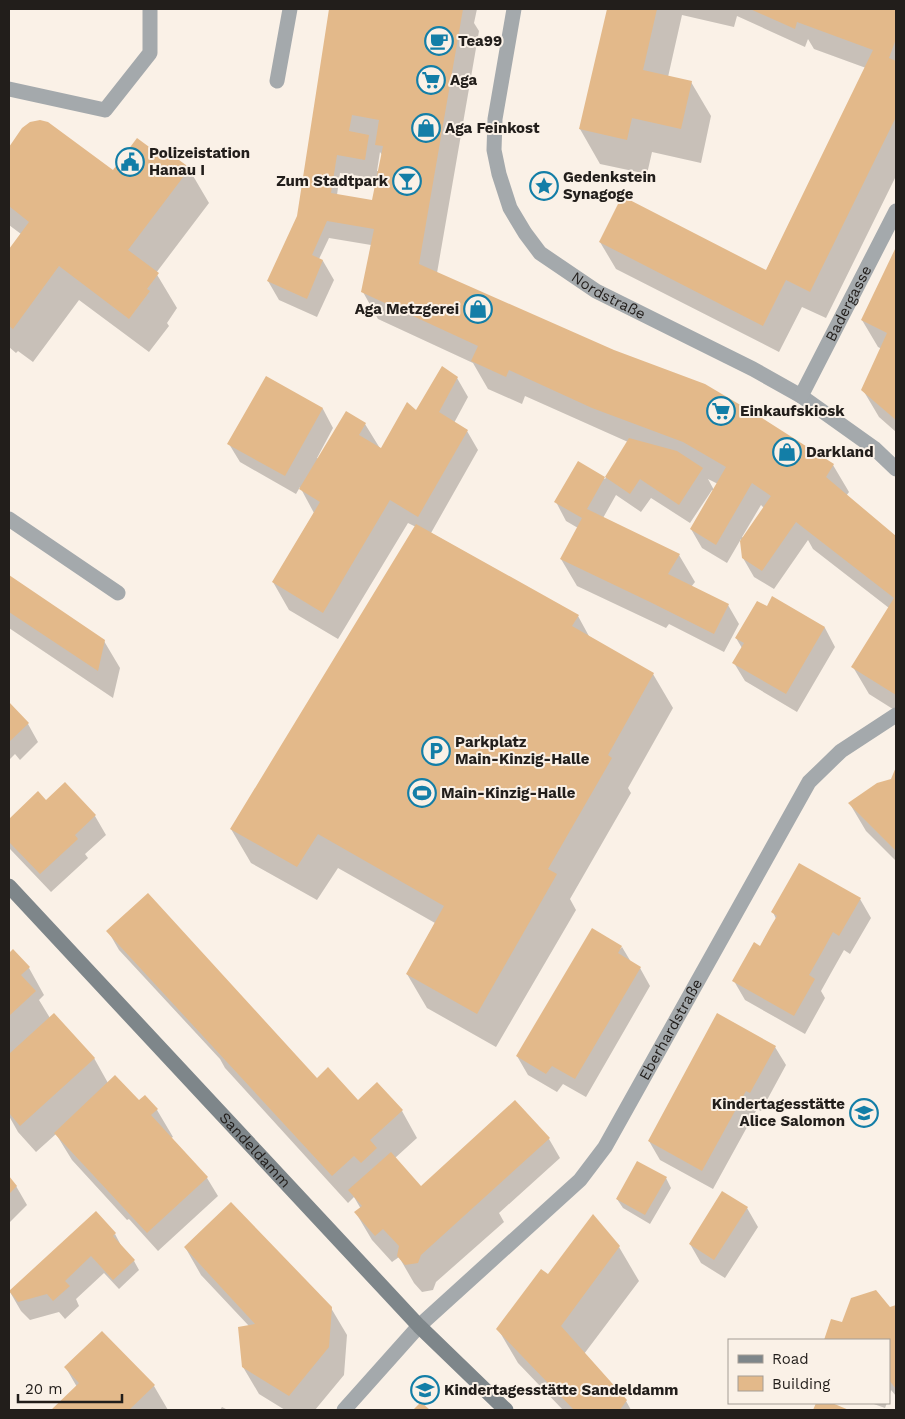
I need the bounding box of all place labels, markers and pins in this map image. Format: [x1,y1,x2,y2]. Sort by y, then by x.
cafe icon: Tea99 [424,26,454,56]
place label: Tea99 [458,32,502,50]
supermarket icon: Aga [416,65,446,95]
place label: Aga [450,71,478,89]
shop icon: Aga Feinkost [411,113,441,143]
place label: Aga Feinkost [445,119,540,137]
place label: Polizeistation Hanau I [149,144,250,179]
public building icon: Polizeistation Hanau I [115,147,145,177]
bar icon: Zum Stadtpark [392,166,422,196]
place label: Gedenkstein Synagoge [563,168,656,203]
place icon: Gedenkstein Synagoge [529,171,559,201]
place label: Zum Stadtpark [276,172,389,190]
shop icon: Aga Metzgerei [463,294,493,324]
place label: Aga Metzgerei [355,300,459,318]
supermarket icon: Einkaufskiosk [706,396,736,426]
place label: Einkaufskiosk [740,402,845,420]
shop icon: Darkland [772,437,802,467]
place label: Darkland [806,443,874,461]
place label: Parkplatz Main-Kinzig-Halle [455,733,590,768]
parking icon: Parkplatz Main-Kinzig-Halle [421,736,451,766]
sports icon: Main-Kinzig-Halle [407,778,437,808]
place label: Main-Kinzig-Halle [441,784,576,802]
place label: Kindertagesstätte Alice Salomon [712,1095,845,1130]
school or university icon: Kindertagesstätte Alice Salomon [849,1098,879,1128]
school or university icon: Kindertagesstätte Sandeldamm [410,1375,440,1405]
place label: Kindertagesstätte Sandeldamm [444,1381,678,1399]

